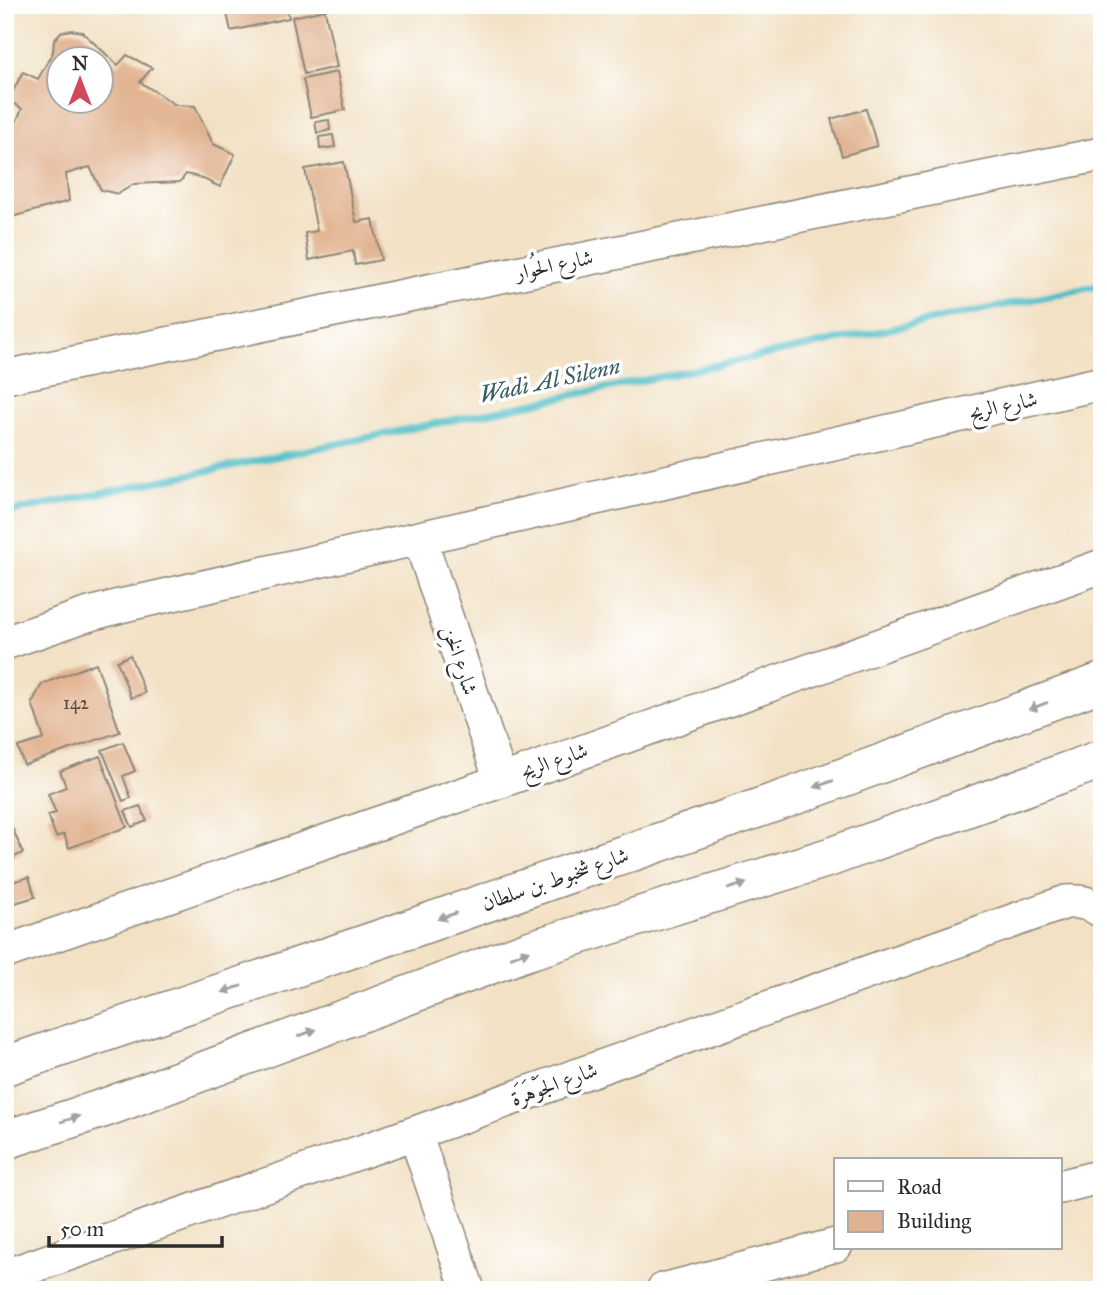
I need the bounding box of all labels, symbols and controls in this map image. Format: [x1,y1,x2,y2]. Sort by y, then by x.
north arrow [46,46,116,116]
text: N [72,52,88,75]
street label: شارع الحُوار [510,239,596,291]
water label: Wadi Al Silenn [477,351,623,409]
street label: شارع الريح [966,385,1041,431]
street label: شارع الخِن [432,622,483,700]
house number: 142 [63,692,89,714]
one-way arrow [1027,701,1048,712]
street label: شارع الريح [517,737,593,790]
one-way arrow [814,779,835,790]
street label: شارع شخبوط بن سلطان [478,842,634,921]
one-way arrow [727,880,748,891]
one-way arrow [437,911,458,922]
one-way arrow [510,948,531,959]
one-way arrow [222,984,243,995]
one-way arrow [296,1027,317,1038]
street label: شارع الجَوْهَرَة [506,1053,603,1116]
one-way arrow [60,1113,81,1124]
legend [834,1158,1062,1250]
text: Road [897,1174,942,1200]
scale bar [49,1204,222,1248]
text: Building [897,1208,971,1234]
text: 50 m [60,1216,105,1242]

